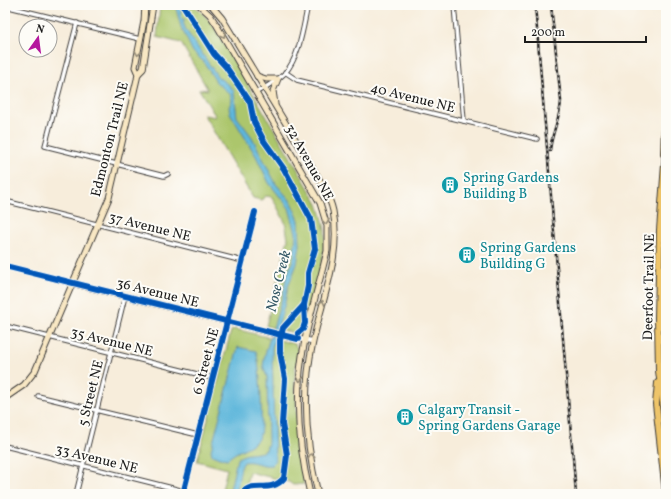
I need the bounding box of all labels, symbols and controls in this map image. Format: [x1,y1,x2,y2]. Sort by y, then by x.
north arrow [18,18,58,58]
scale bar [525,18,646,44]
text: N [34,22,46,38]
text: 200 m [531,25,565,41]
one-way arrow [218,31,225,38]
one-way arrow [134,50,142,57]
street label: 40 Avenue NE [368,79,457,118]
street label: Edmonton Trail NE [87,80,134,199]
street label: 32 Avenue NE [280,121,338,204]
place label: Spring Gardens Building B [463,169,559,204]
building icon: Spring Gardens Building B [440,175,460,195]
street label: 37 Avenue NE [107,208,193,247]
one-way arrow [321,219,330,225]
street label: Deerfoot Trail NE [639,233,660,341]
place label: Spring Gardens Building G [480,239,576,274]
building icon: Spring Gardens Building G [457,245,477,265]
water label: Nose Creek [262,248,297,314]
street label: 36 Avenue NE [114,274,201,313]
one-way arrow [318,300,326,307]
street label: 35 Avenue NE [69,323,155,362]
street label: 6 Street NE [188,326,224,397]
street label: 5 Street NE [74,358,109,429]
one-way arrow [296,376,305,382]
place label: Calgary Transit - Spring Gardens Garage [418,401,561,436]
building icon: Calgary Transit - Spring Gardens Garage [395,407,415,427]
street label: 33 Avenue NE [53,440,140,479]
one-way arrow [307,453,316,459]

